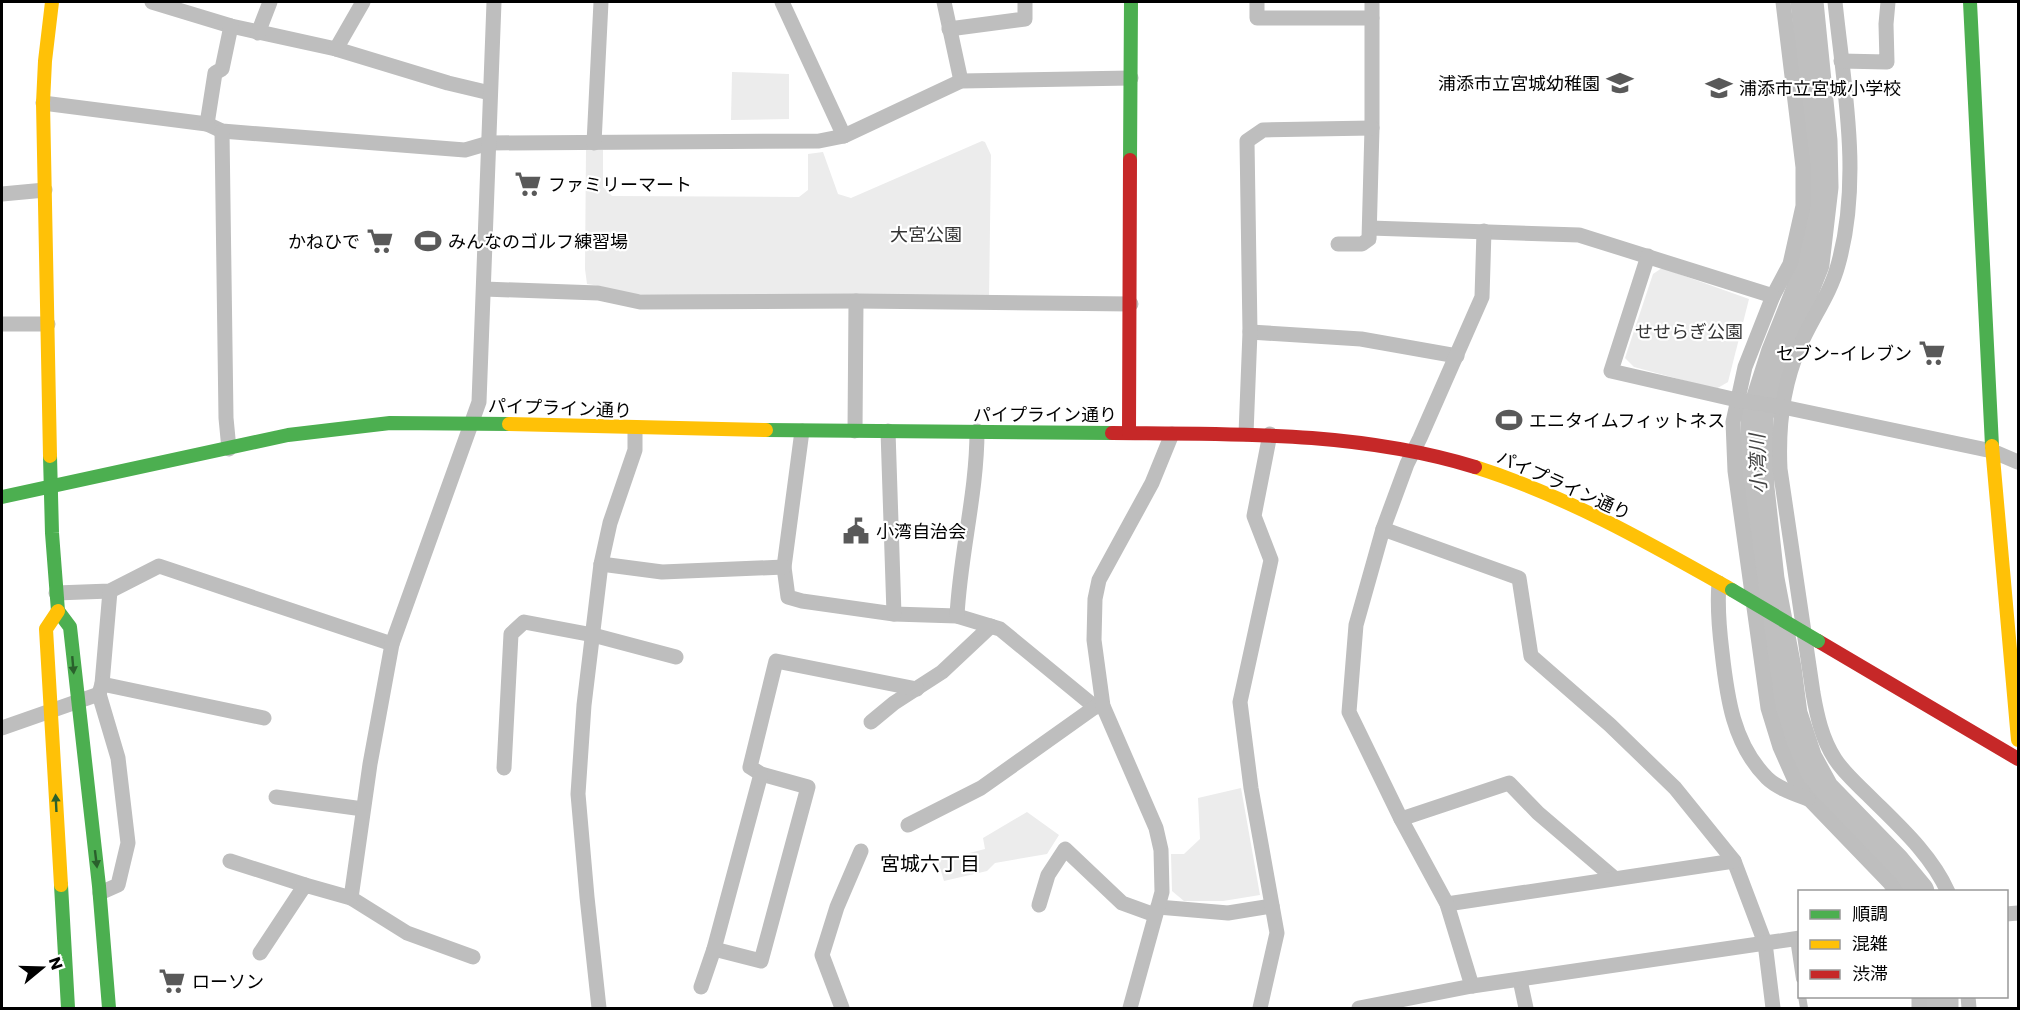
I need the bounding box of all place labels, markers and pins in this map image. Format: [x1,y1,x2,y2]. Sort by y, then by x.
school or university icon: 浦添市立宮城幼稚園 [1605,68,1635,98]
place label: 浦添市立宮城幼稚園 [1438,71,1600,96]
school or university icon: 浦添市立宮城小学校 [1704,73,1734,103]
place label: 浦添市立宮城小学校 [1739,76,1901,101]
supermarket icon: ファミリーマート [513,169,543,199]
place label: ファミリーマート [548,172,692,197]
supermarket icon: かねひで [365,226,395,256]
sports icon: みんなのゴルフ練習場 [413,226,443,256]
place label: かねひで [288,229,360,254]
place label: みんなのゴルフ練習場 [448,229,628,254]
supermarket icon: セブン-イレブン [1917,338,1947,368]
place label: セブン-イレブン [1776,341,1912,366]
sports icon: エニタイムフィットネス [1494,405,1524,435]
place label: エニタイムフィットネス [1529,408,1725,433]
public building icon: 小湾自治会 [841,516,871,546]
place label: 小湾自治会 [876,519,966,544]
supermarket icon: ローソン [157,966,187,996]
place label: ローソン [192,969,264,994]

